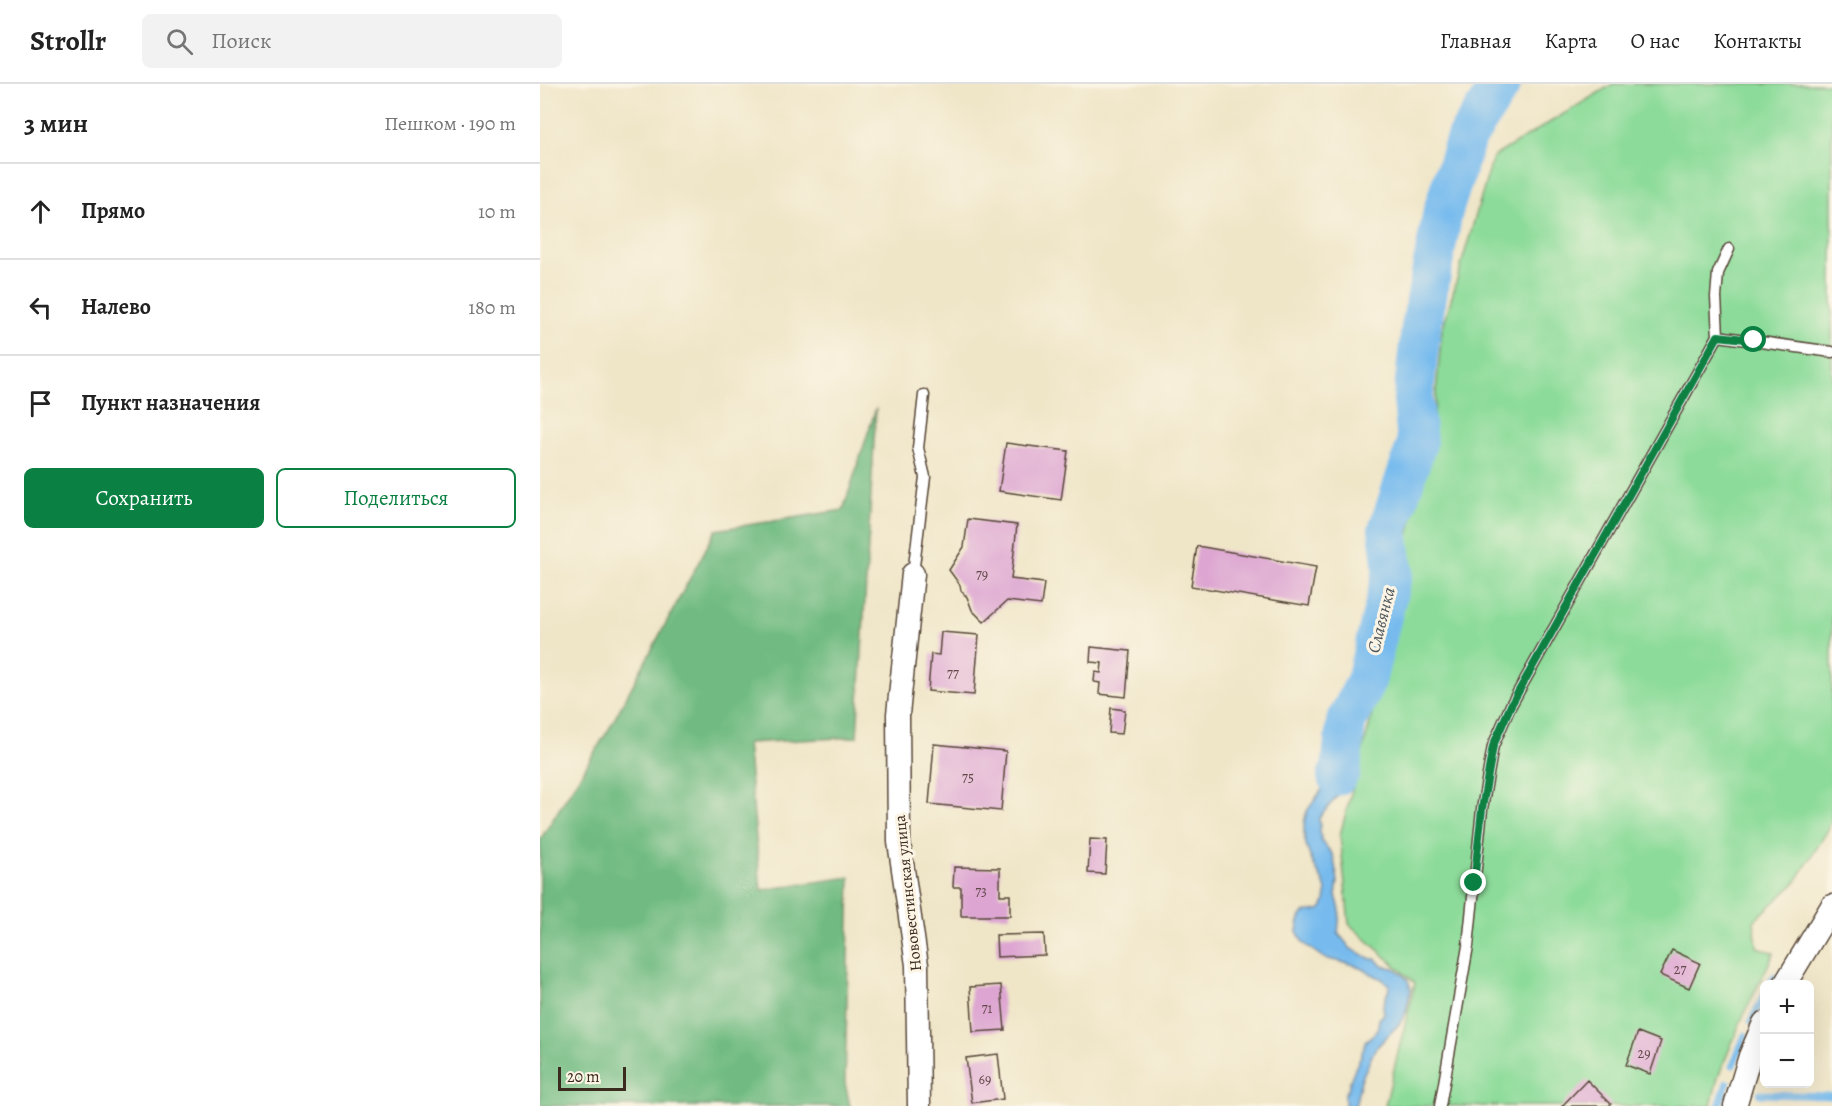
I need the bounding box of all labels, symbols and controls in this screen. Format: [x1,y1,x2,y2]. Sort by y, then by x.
search box [142,14,562,68]
text: Strollr [30,22,106,60]
icon: search [163,25,196,58]
text: Поиск [211,26,271,56]
text: Главная [1440,27,1512,55]
text: Карта [1545,27,1597,55]
text: О нас [1630,27,1680,55]
text: Контакты [1713,27,1802,55]
text: 3 мин [24,106,88,141]
text: Пешком · 190 m [384,110,516,137]
icon: ahead [24,195,57,228]
text: Прямо [81,196,145,226]
text: 10 m [478,198,516,225]
icon: left [24,291,57,324]
text: Налево [81,292,151,322]
text: 180 m [468,294,516,321]
route start [1740,326,1766,352]
icon: arrive [24,387,57,420]
text: Пункт назначения [81,388,260,418]
button: Сохранить [24,468,264,528]
button: Поделиться [276,468,516,528]
house number: 79 [976,565,988,584]
water label: Славянка [1361,585,1401,655]
house number: 77 [947,664,959,683]
house number: 75 [962,768,974,787]
street label: Нововестинская улица [889,813,927,972]
route end [1460,869,1486,895]
house number: 73 [975,882,987,901]
house number: 27 [1674,960,1686,979]
map controls [1760,980,1814,1088]
button: + [1760,980,1814,1034]
house number: 71 [982,999,993,1018]
button: − [1760,1034,1814,1088]
house number: 29 [1637,1044,1651,1063]
scale bar [558,1064,626,1092]
text: 20 m [567,1066,600,1088]
house number: 69 [979,1070,991,1089]

